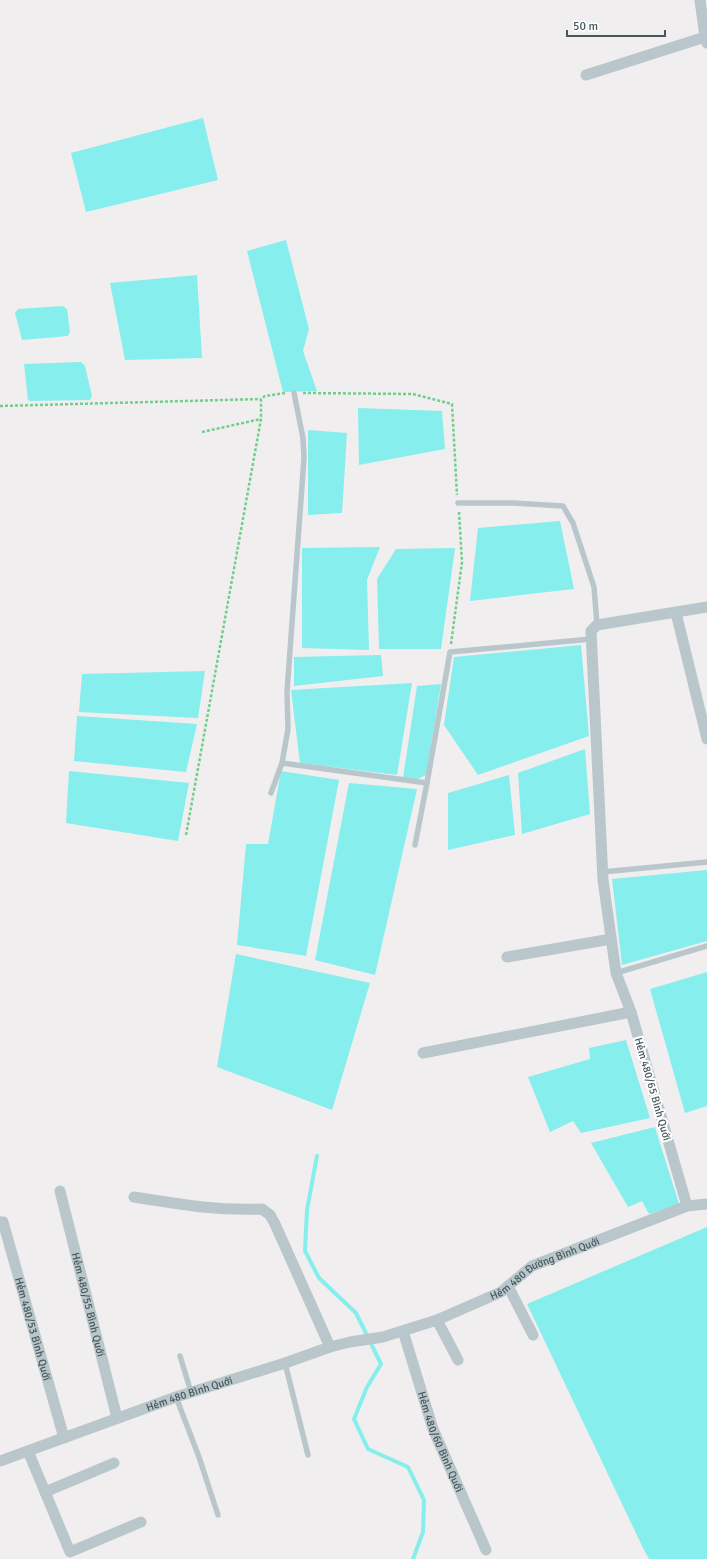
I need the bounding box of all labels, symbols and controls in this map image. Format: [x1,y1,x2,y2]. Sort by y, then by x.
scale bar [567,12,665,38]
text: 50 m [573,19,598,34]
street label: Hẻm 480/65 Bình Quới [632,1036,674,1142]
street label: Hẻm 480 Đường Bình Quới [488,1234,602,1303]
street label: Hẻm 480/55 Bình Quới [69,1251,107,1358]
street label: Hẻm 480/53 Bình Quới [12,1276,53,1382]
street label: Hẻm 480 Bình Quới [144,1374,234,1414]
street label: Hẻm 480/60 Bình Quới [415,1390,466,1494]

